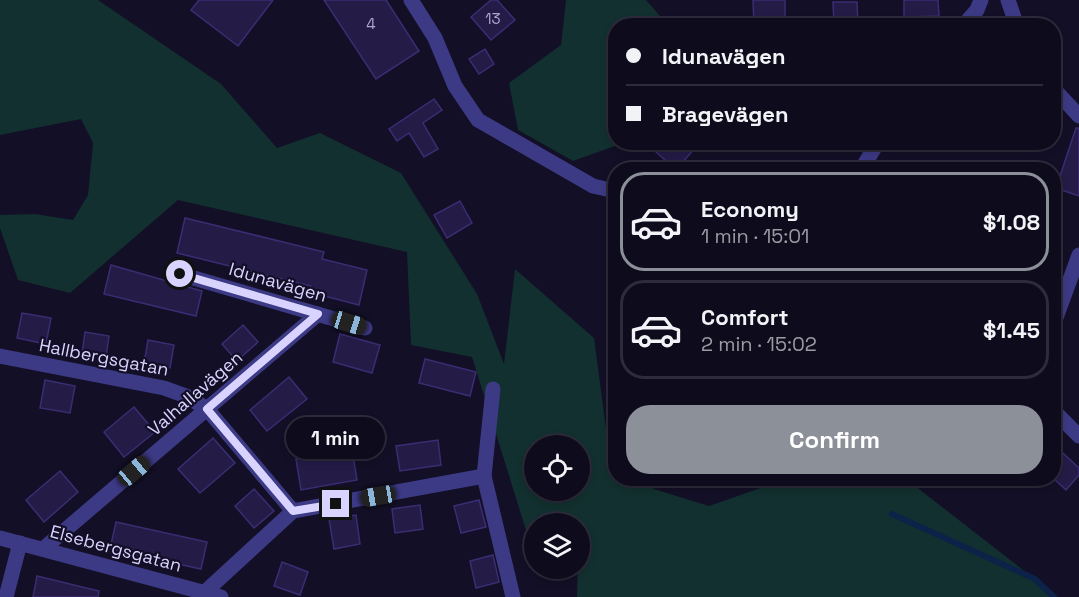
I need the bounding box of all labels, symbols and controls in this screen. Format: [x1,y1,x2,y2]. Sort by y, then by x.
house number: 13 [485,9,501,28]
house number: 4 [366,14,376,33]
text: Idunavägen [662,42,786,70]
text: Bragevägen [662,100,789,128]
icon: car [629,195,683,249]
text: Economy [701,195,799,223]
text: $1.08 [983,208,1040,236]
text: 1 min · 15:01 [701,223,809,249]
street label: Idunavägen [226,257,330,307]
route start [166,260,193,287]
icon: car [629,303,683,357]
text: Comfort [701,303,789,331]
car [329,309,369,337]
text: $1.45 [983,316,1040,344]
text: 2 min · 15:02 [701,331,817,357]
street label: Hallbergsgatan [37,333,171,381]
street label: Valhallavägen [143,346,247,440]
button: Confirm [626,405,1043,474]
callout: 1 min [286,417,386,459]
text: 1 min [311,425,360,451]
map controls [524,435,590,579]
button: locate [524,435,590,501]
car [114,453,154,489]
car [359,484,397,508]
route end [322,490,349,517]
button: layers [524,513,590,579]
street label: Elsebergsgatan [48,519,184,577]

